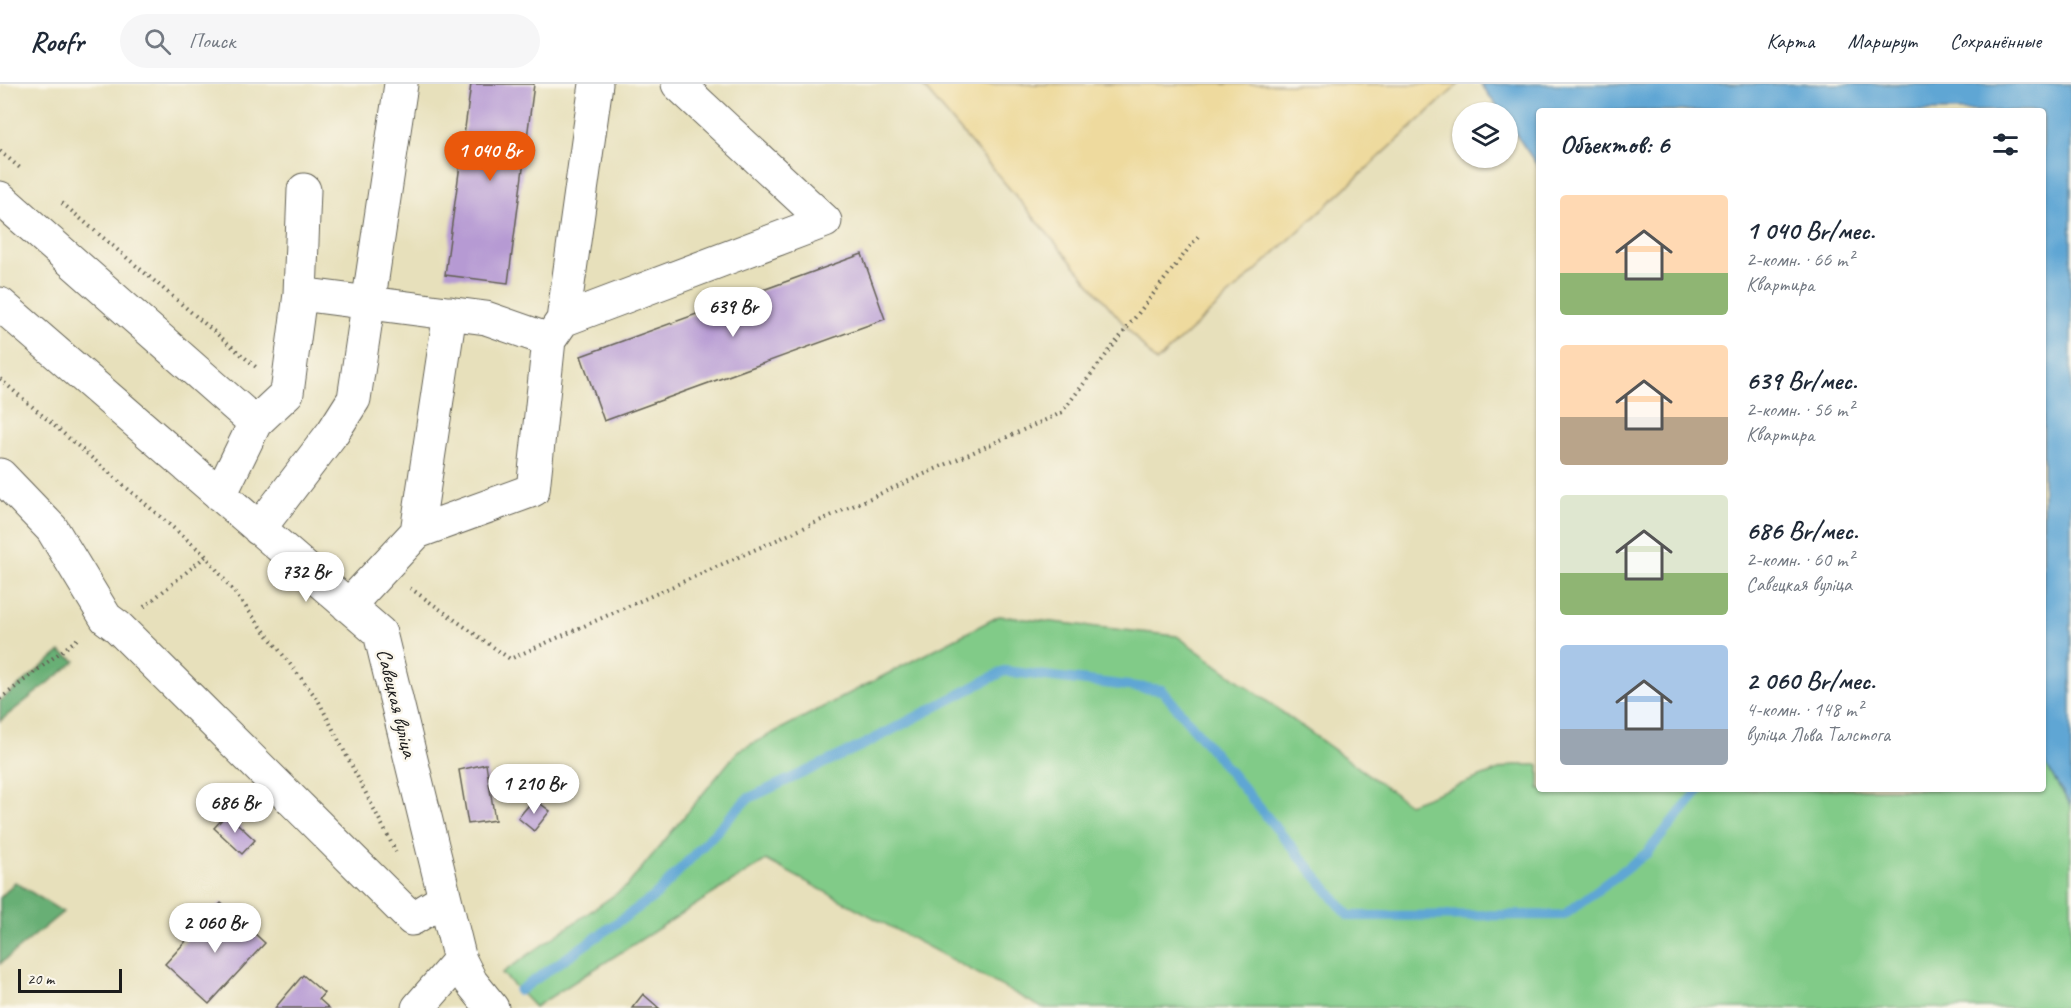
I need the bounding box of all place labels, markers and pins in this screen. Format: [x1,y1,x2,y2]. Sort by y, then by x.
pin: 1 040 Br [428,131,552,182]
pin: 639 Br [684,287,782,338]
pin: 732 Br [257,552,355,603]
pin: 1 210 Br [472,764,596,815]
pin: 686 Br [186,783,284,834]
pin: 2 060 Br [153,903,277,954]

